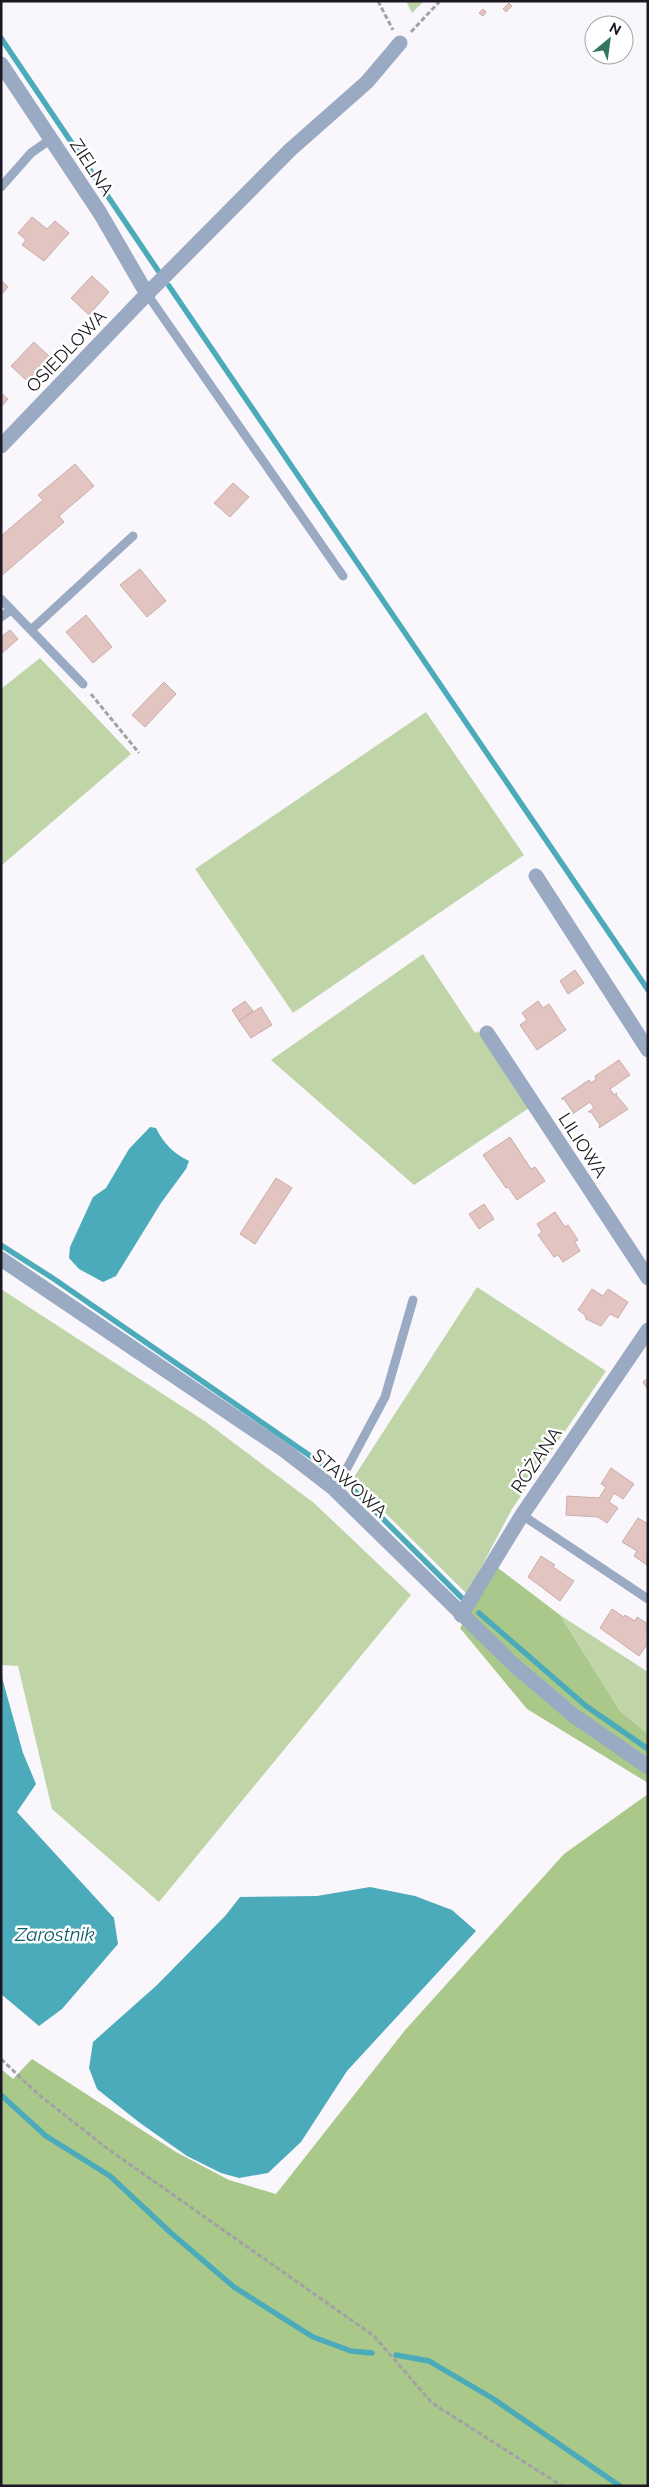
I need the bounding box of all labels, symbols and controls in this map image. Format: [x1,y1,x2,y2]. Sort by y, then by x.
north arrow [584,15,634,65]
text: N [607,19,624,38]
street label: ZIELNA [66,135,118,199]
street label: OSIEDLOWA [22,306,110,396]
street label: LILIOWA [554,1109,612,1181]
street label: RÓŻANA [506,1423,566,1497]
street label: STAWOWA [308,1444,392,1522]
water label: Zarostnik [14,1923,95,1945]

